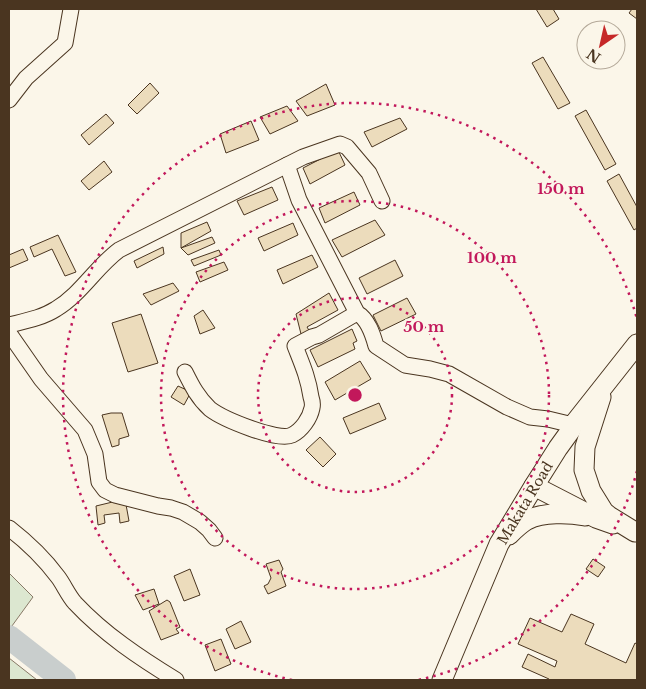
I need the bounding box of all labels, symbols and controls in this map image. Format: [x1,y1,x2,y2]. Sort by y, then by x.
north arrow [576,20,626,70]
text: N [583,45,604,67]
text: 150 m [537,179,585,198]
text: 100 m [467,248,517,267]
text: 50 m [404,317,445,336]
centre of rings [346,386,364,404]
street label: Makata Road [493,458,557,548]

